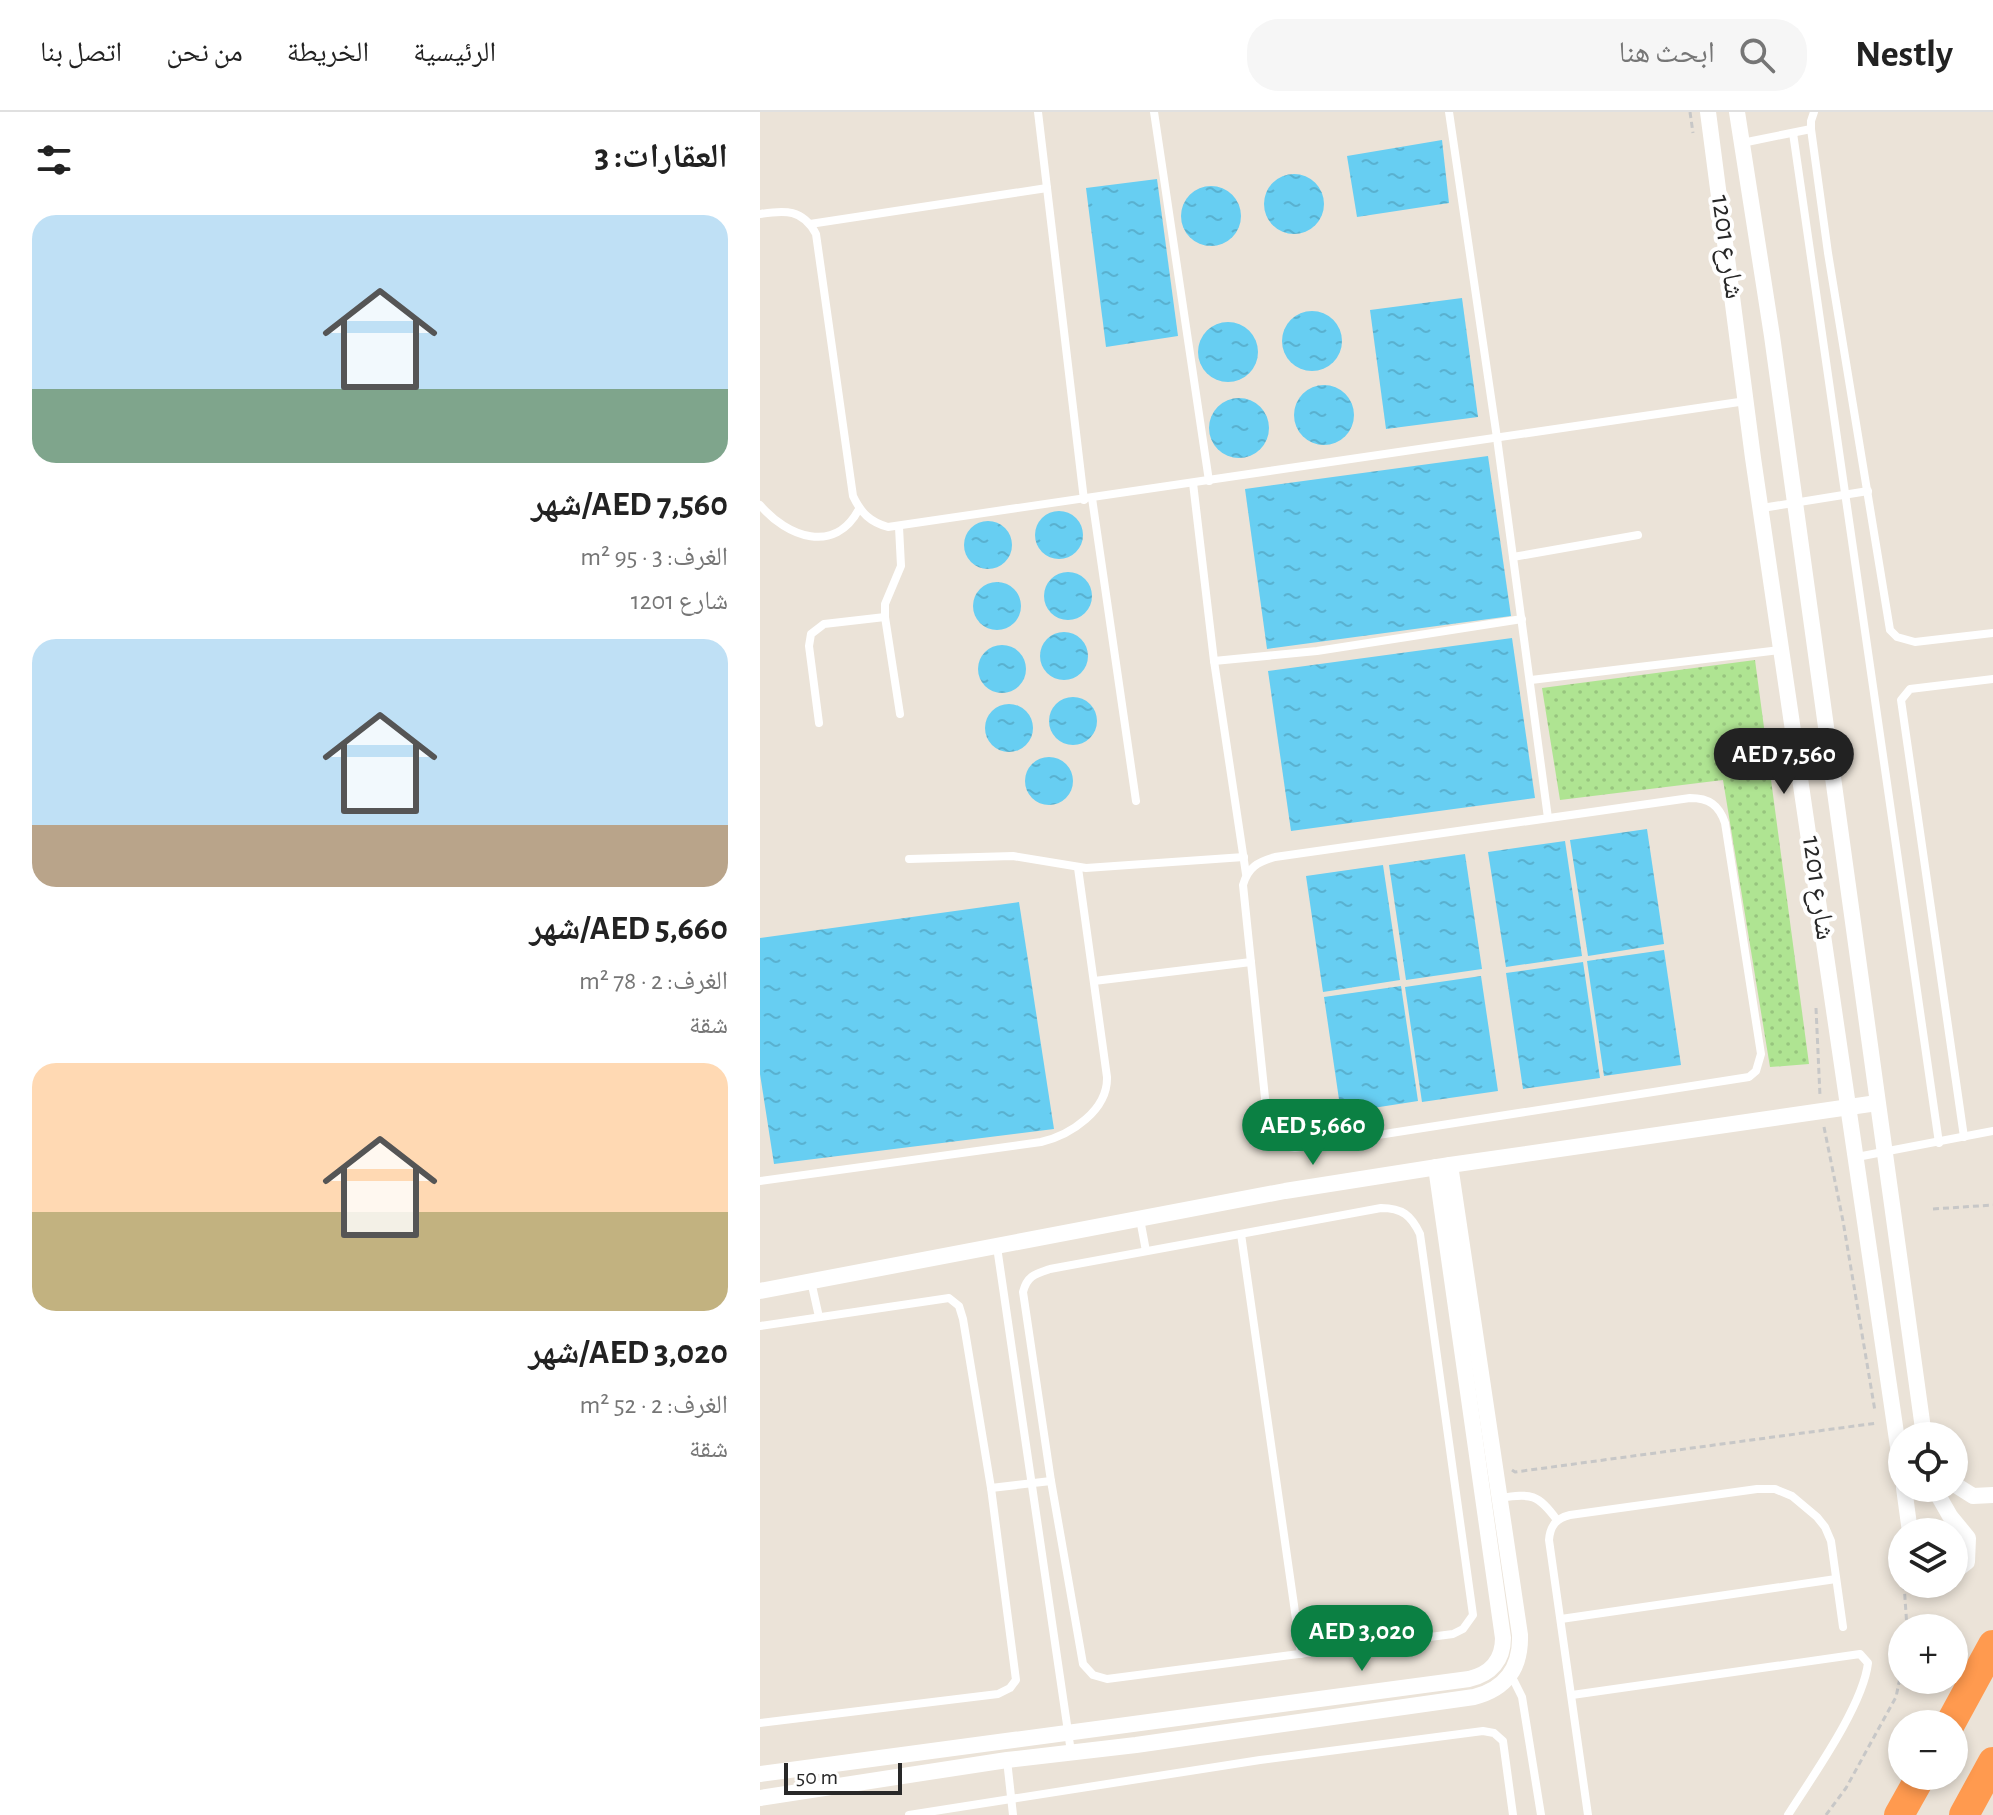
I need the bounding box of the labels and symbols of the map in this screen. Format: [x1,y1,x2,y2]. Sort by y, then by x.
street label: شارع 1201 [1704,193,1748,301]
pin: AED 7,560 [1692,728,1876,796]
street label: شارع 1201 [1795,834,1839,942]
pin: AED 5,660 [1221,1099,1405,1167]
pin: AED 3,020 [1270,1605,1454,1673]
scale bar [784,1759,902,1795]

